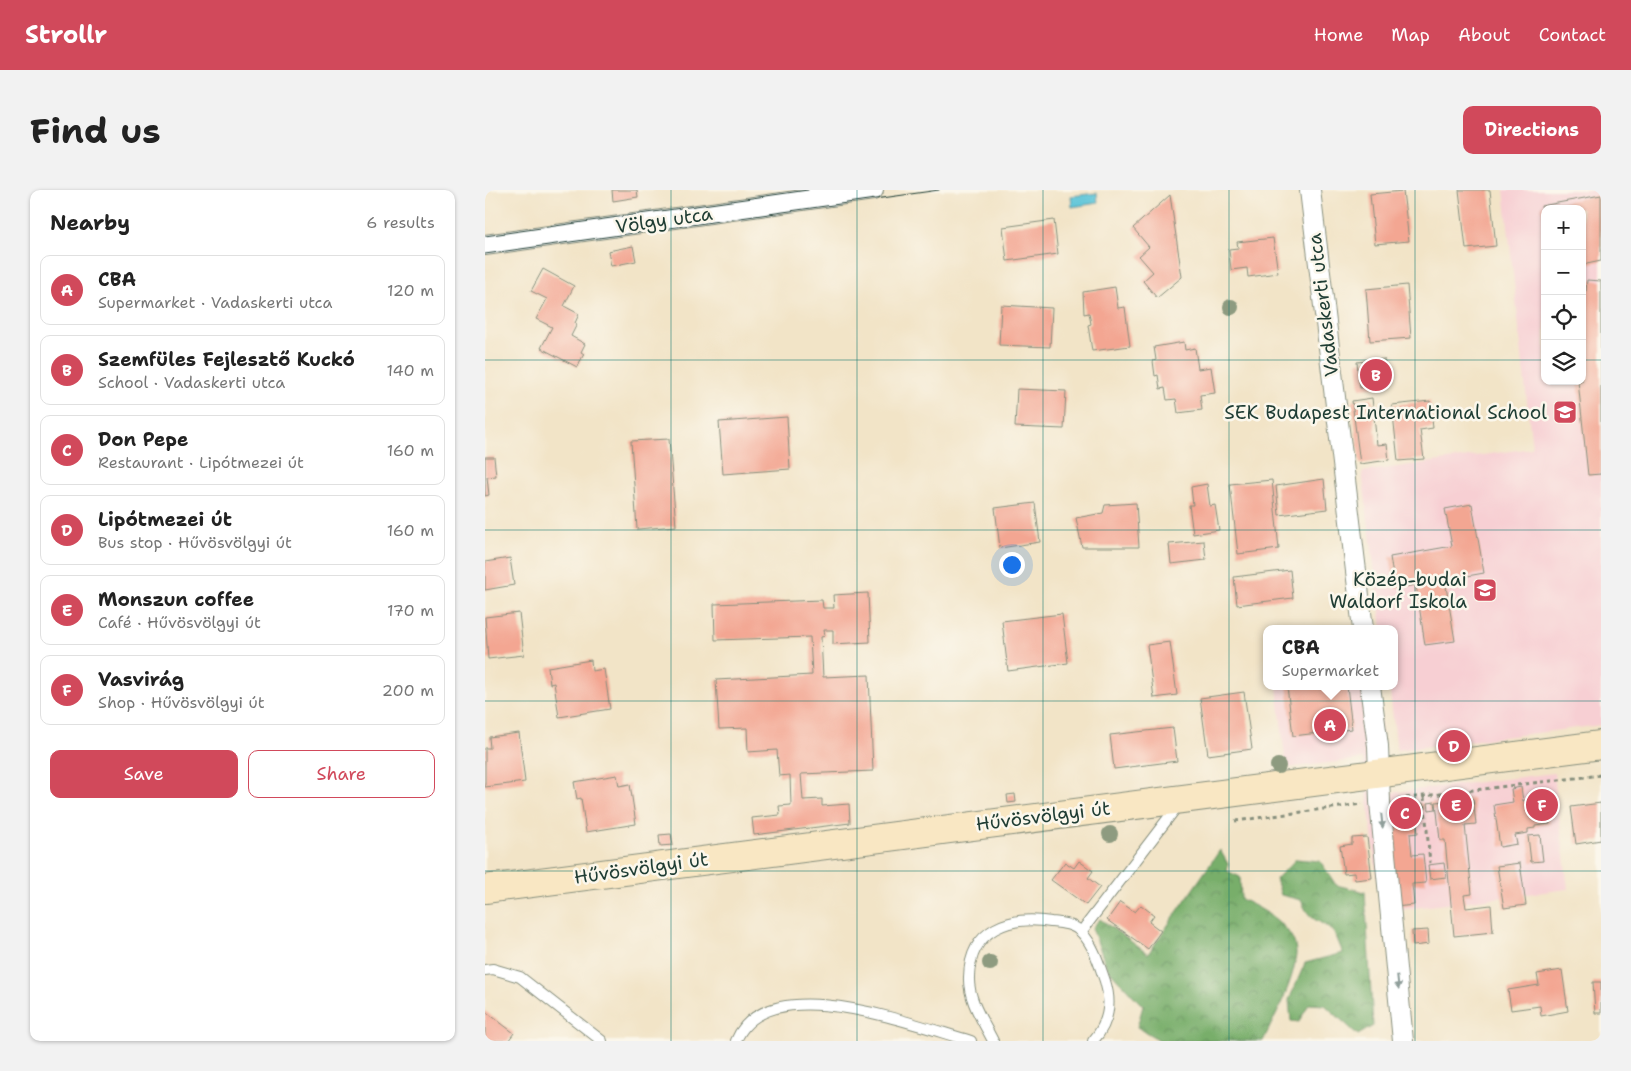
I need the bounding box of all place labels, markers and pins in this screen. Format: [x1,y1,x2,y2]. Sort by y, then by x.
pin: B [1360,356,1392,394]
school or university icon: SEK Budapest International School [1552,399,1578,425]
place label: SEK Budapest International School [1224,400,1547,425]
place label: Közép-budai Waldorf Iskola [1329,567,1467,614]
school or university icon: Közép-budai Waldorf Iskola [1472,577,1498,603]
pin: A [1314,706,1346,744]
pin: D [1438,727,1470,765]
pin: E [1440,786,1472,824]
pin: F [1526,786,1558,824]
pin: C [1389,794,1421,832]

